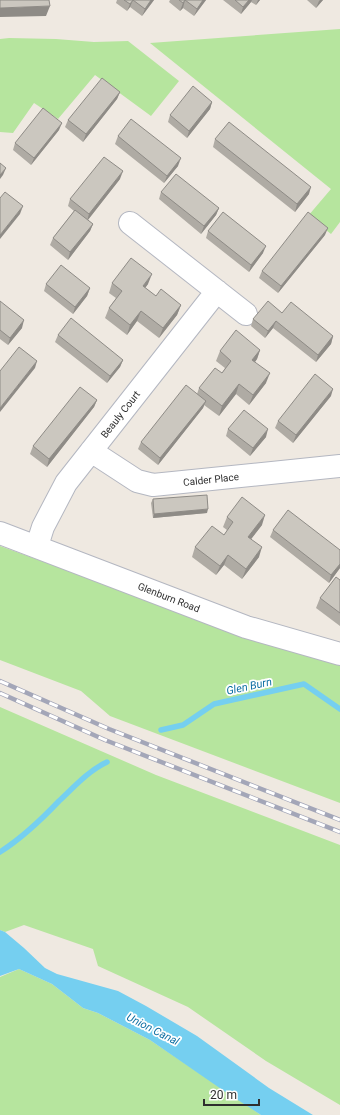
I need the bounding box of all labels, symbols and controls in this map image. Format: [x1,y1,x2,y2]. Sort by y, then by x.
street label: Beauly Court [99,389,142,440]
street label: Calder Place [183,471,239,488]
street label: Glenburn Road [136,581,201,614]
water label: Glen Burn [225,675,273,698]
water label: Union Canal [124,1011,182,1048]
scale bar [204,1081,259,1107]
text: 20 m [210,1088,237,1102]

